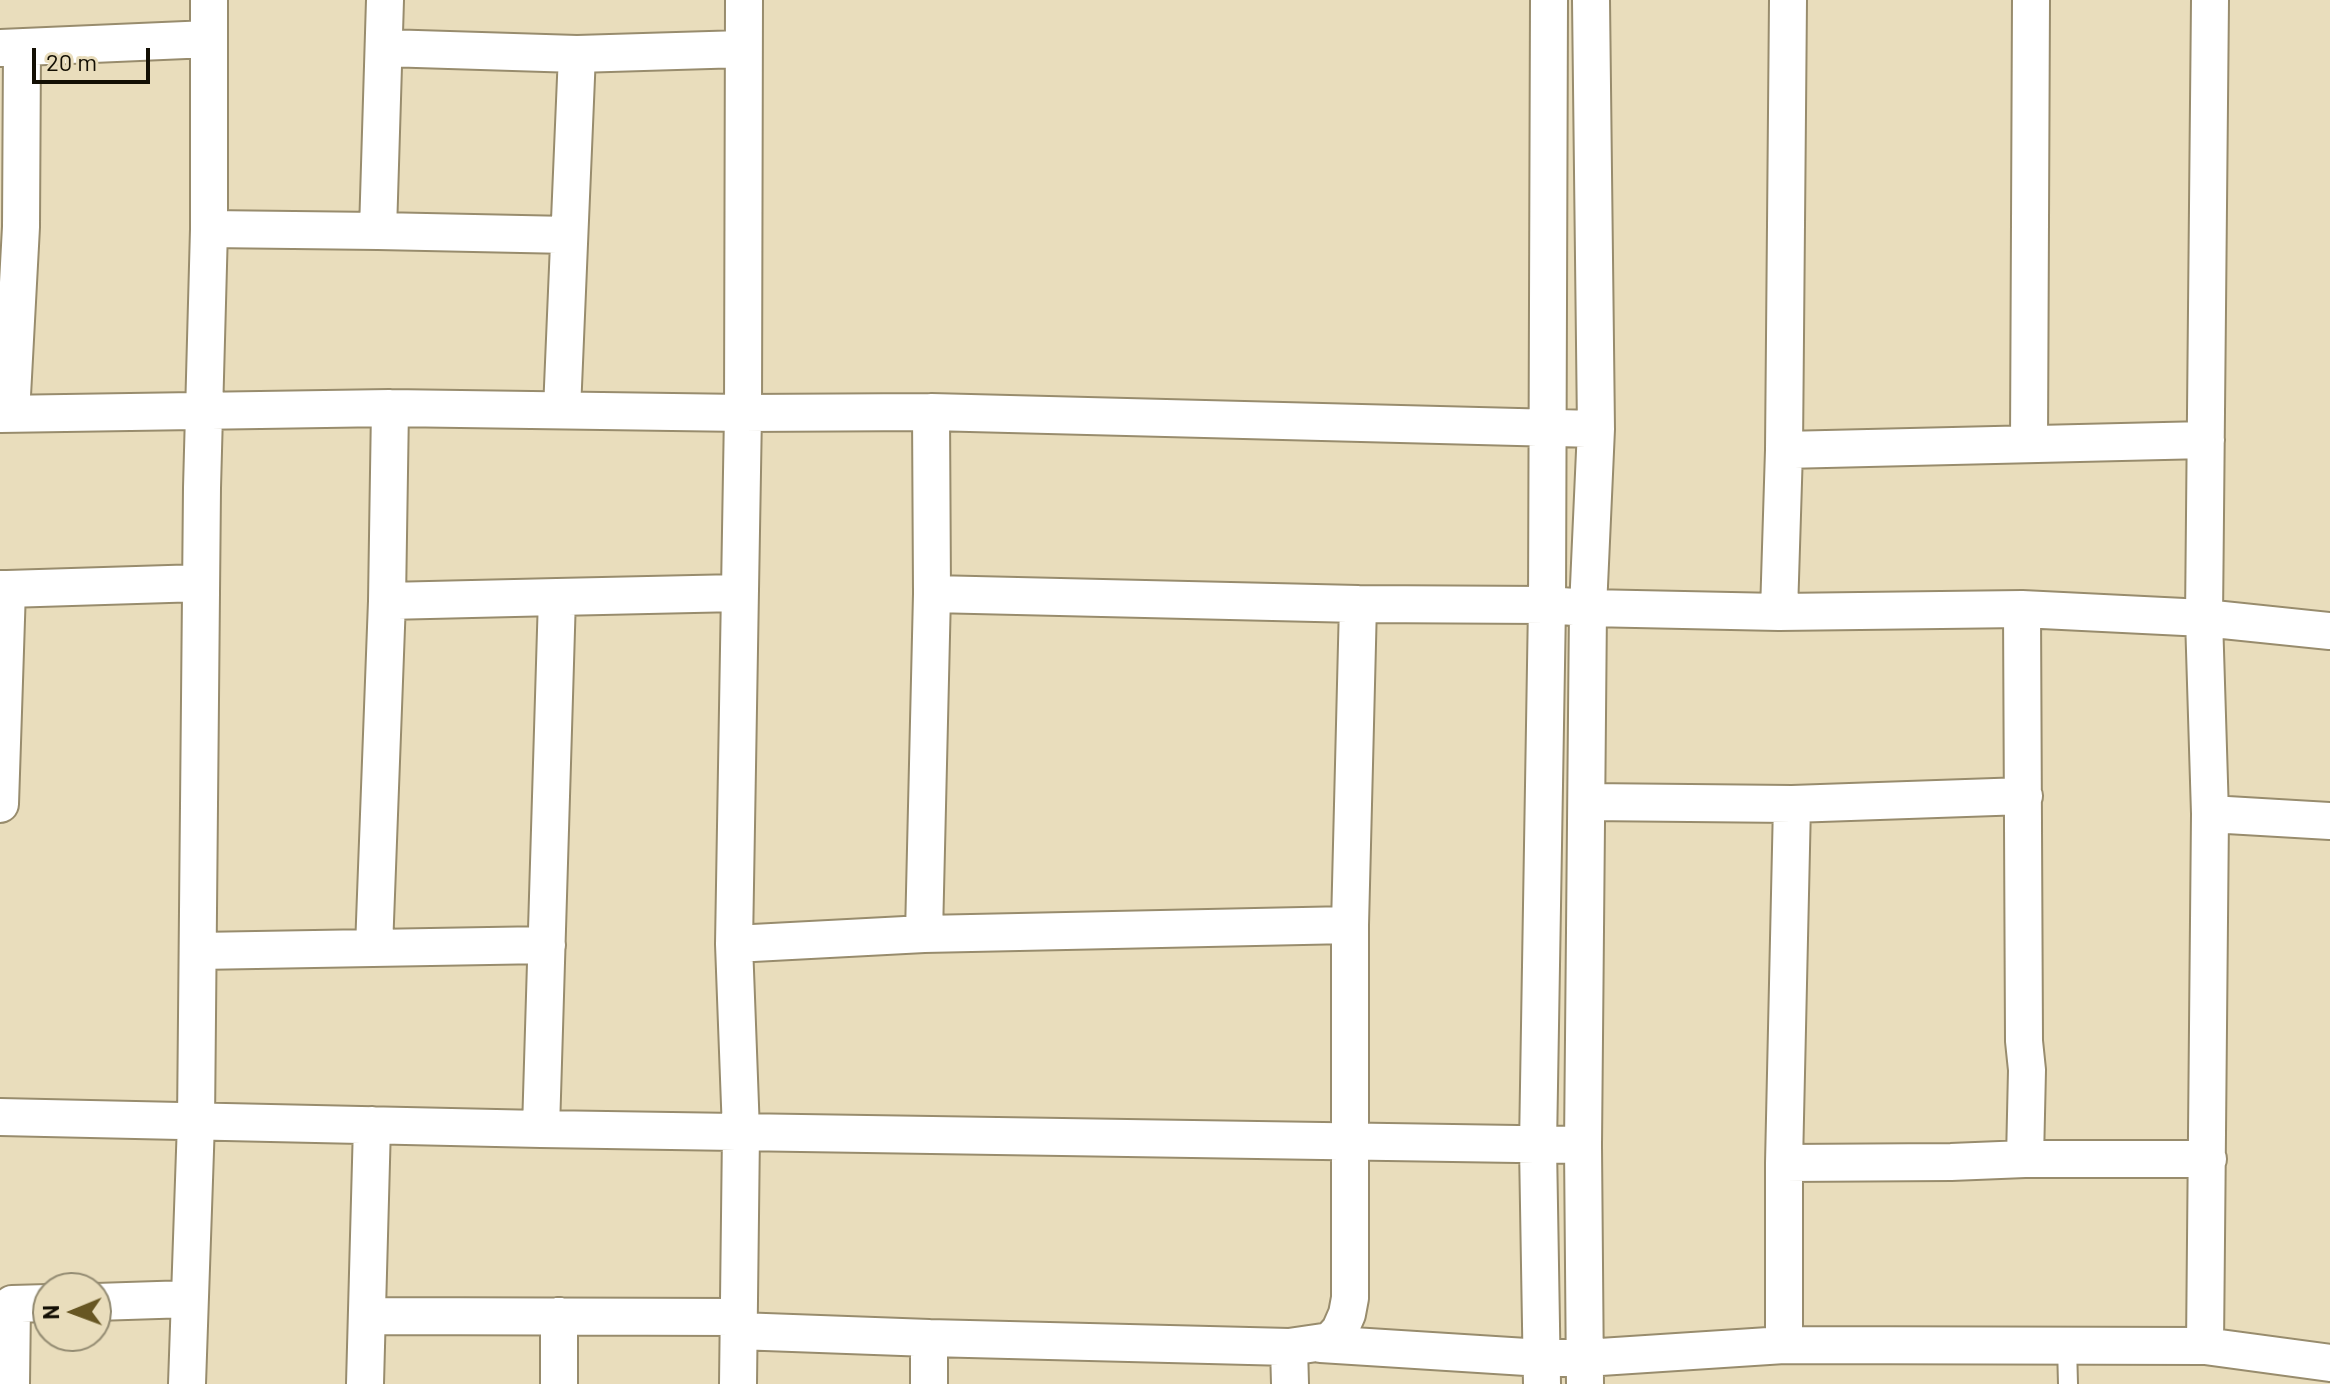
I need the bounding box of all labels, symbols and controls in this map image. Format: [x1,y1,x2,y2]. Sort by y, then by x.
scale bar [36,32,154,82]
text: 20 m [46,47,97,76]
north arrow [32,1272,112,1352]
text: N [37,1305,63,1320]

